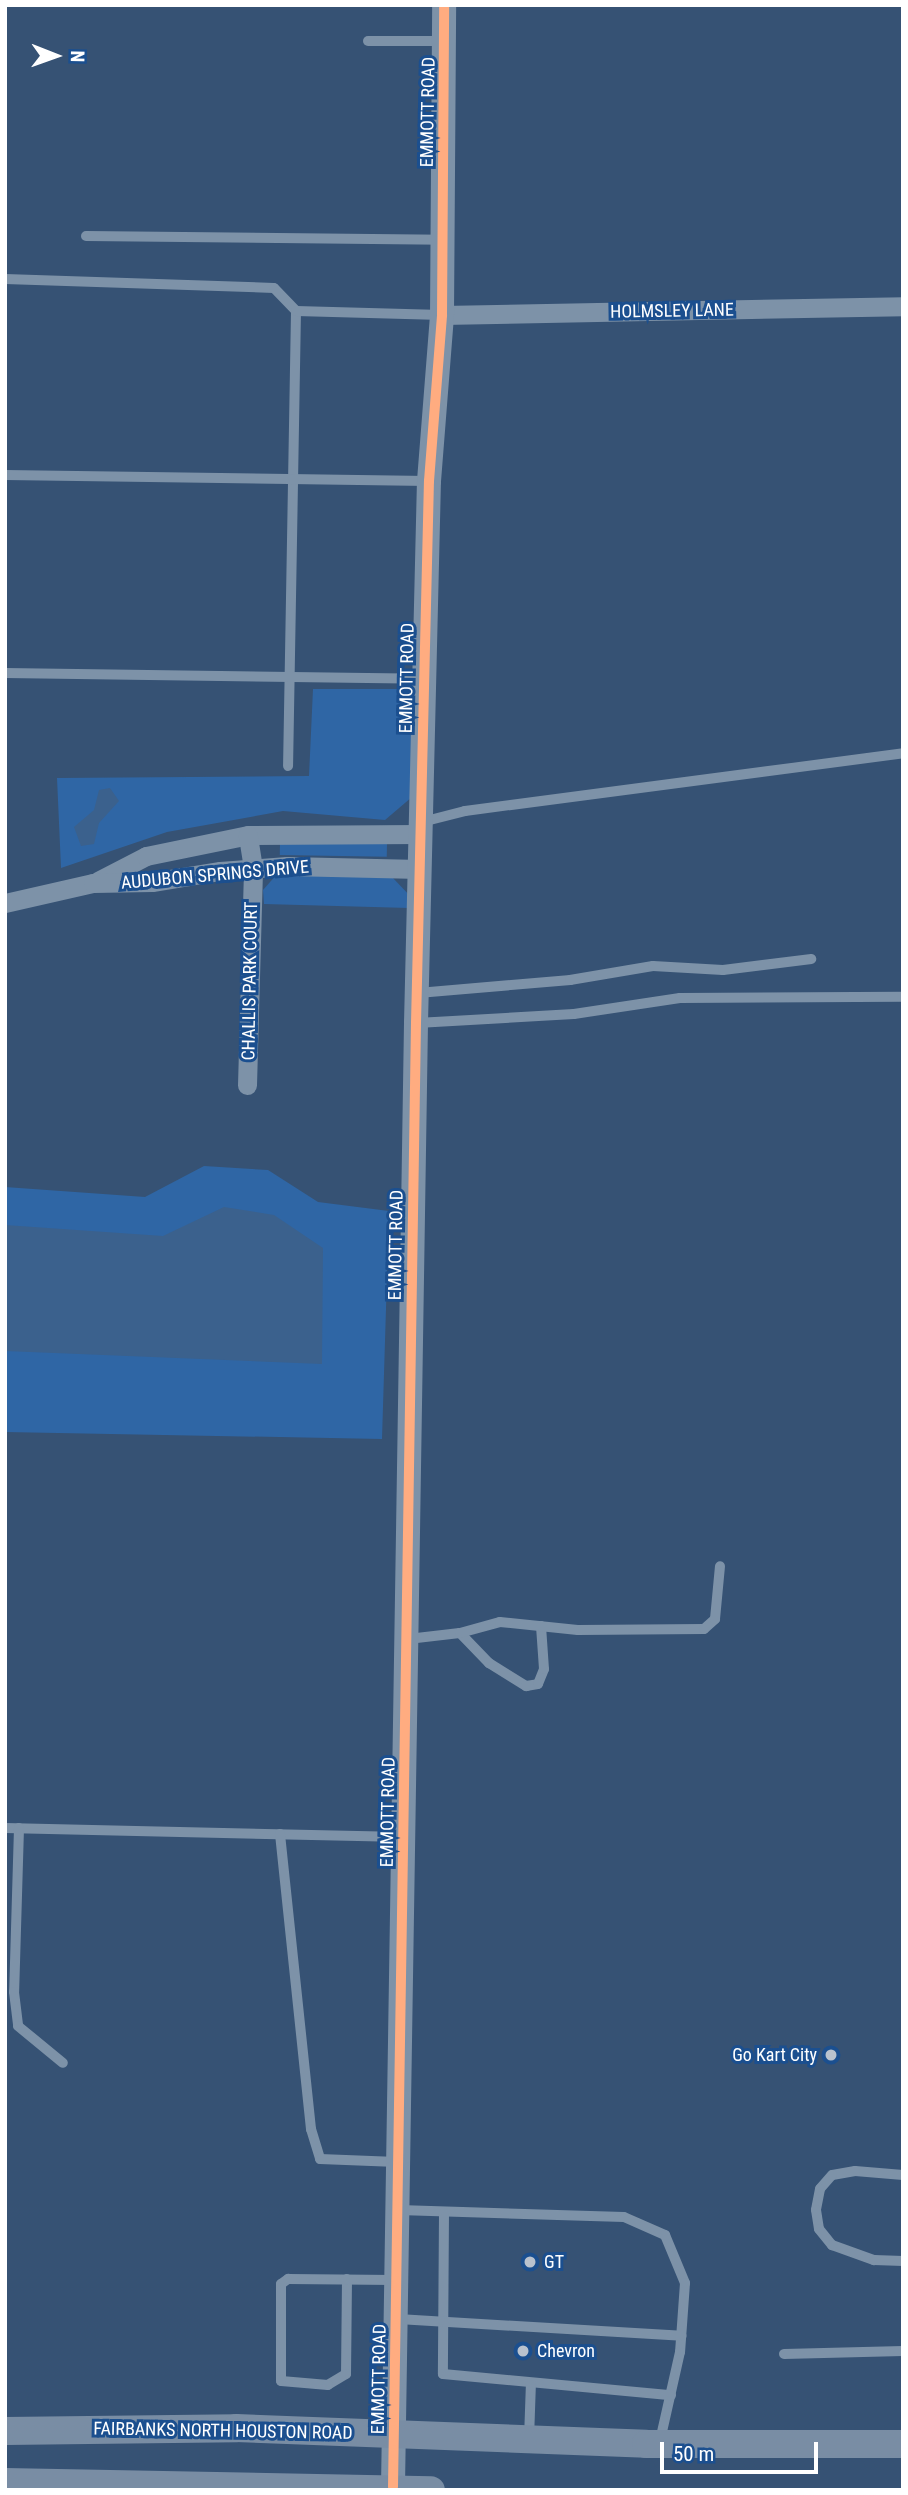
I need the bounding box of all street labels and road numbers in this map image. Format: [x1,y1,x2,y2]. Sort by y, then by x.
street label: EMMOTT ROAD [416,57,440,167]
street label: HOLMSLEY LANE [610,299,734,323]
street label: EMMOTT ROAD [395,623,419,733]
street label: AUDUBON SPRINGS DRIVE [120,856,310,894]
street label: CHALLIS PARK COURT [238,901,262,1061]
street label: EMMOTT ROAD [384,1190,408,1300]
street label: EMMOTT ROAD [376,1757,400,1867]
street label: EMMOTT ROAD [367,2324,391,2434]
street label: FAIRBANKS NORTH HOUSTON ROAD [93,2418,353,2444]

